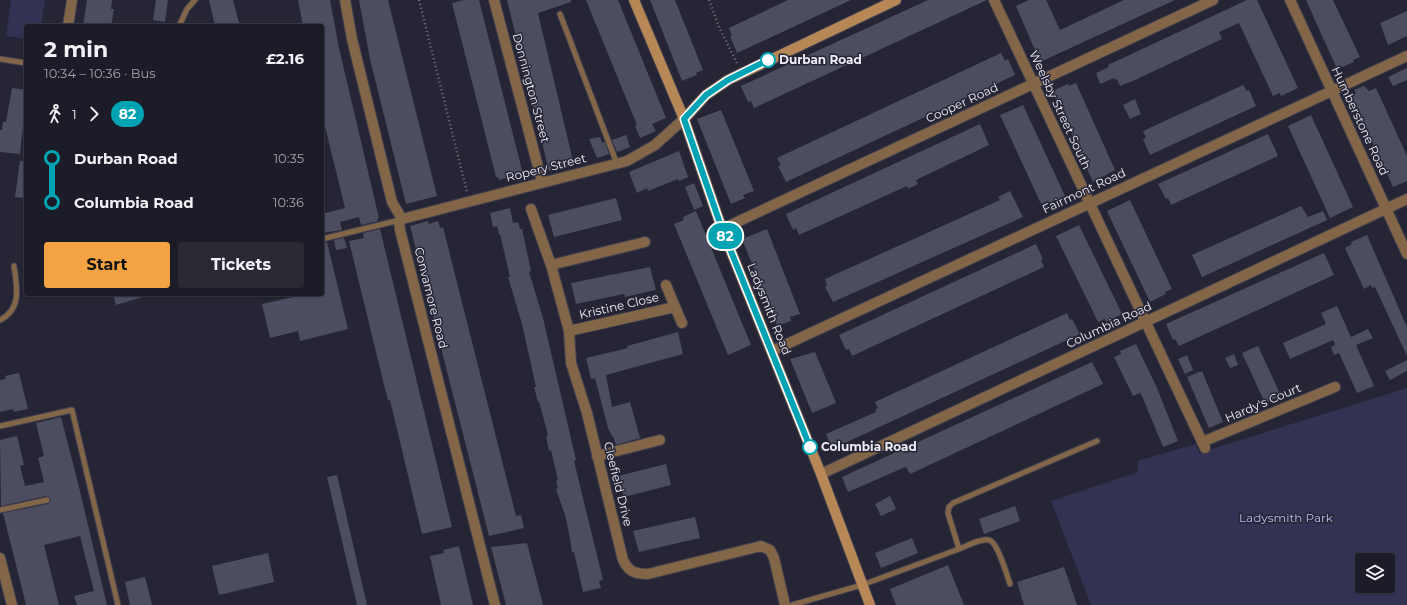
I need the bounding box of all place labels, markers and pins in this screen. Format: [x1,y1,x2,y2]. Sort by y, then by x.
marker: Durban Road [760,52,776,68]
place label: Durban Road [779,52,862,67]
marker: Columbia Road [802,439,818,455]
place label: Columbia Road [821,439,917,454]

